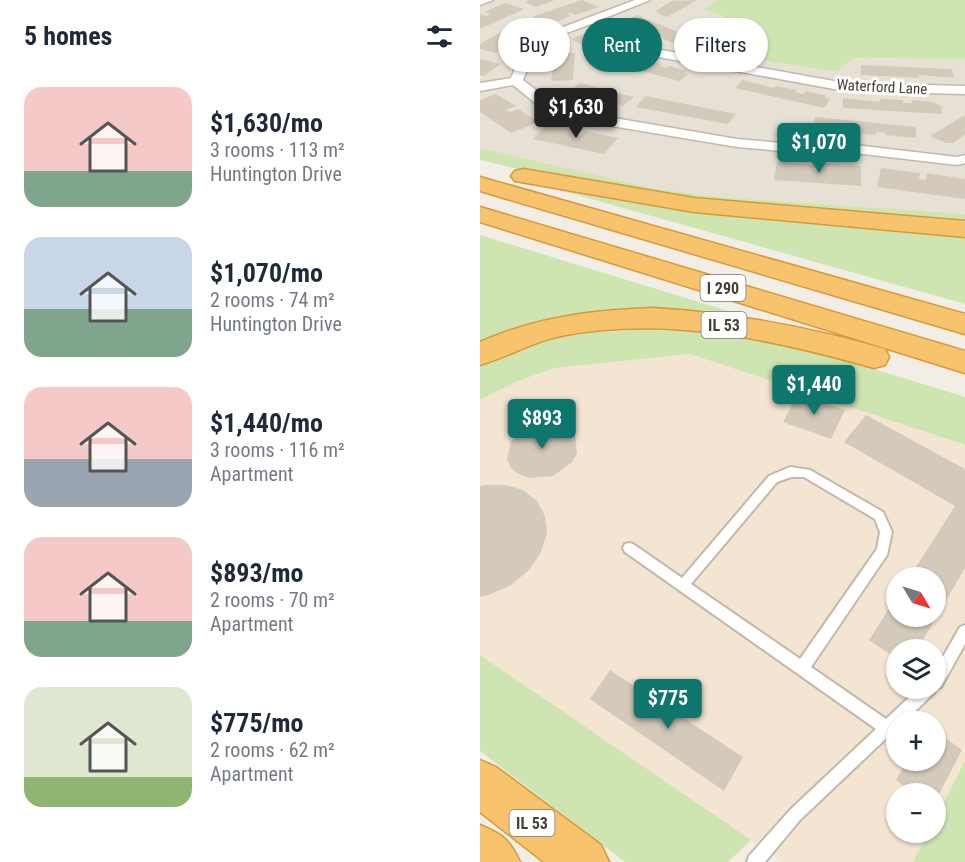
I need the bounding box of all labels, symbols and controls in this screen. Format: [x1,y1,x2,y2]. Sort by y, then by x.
chip: Buy [498,18,570,72]
chip: Rent [582,18,662,72]
chip: Filters [674,18,768,72]
icon: filters [423,20,456,53]
text: 5 homes [24,21,112,51]
street label: Waterford Lane [836,76,928,98]
pin: $1,630 [527,88,625,139]
text: $1,630 [548,95,604,119]
text: $1,630/mo [210,108,323,138]
icon: home [72,111,144,183]
pin: $1,070 [770,123,868,174]
text: $1,070 [791,130,847,154]
text: 3 rooms · 113 m² [210,138,345,162]
text: Huntington Drive [210,162,342,186]
text: $1,070/mo [210,258,323,288]
icon: home [72,261,144,333]
road number: I 290 [700,275,746,301]
text: 2 rooms · 74 m² [210,288,335,312]
text: Huntington Drive [210,312,342,336]
road number: IL 53 [702,312,746,338]
pin: $1,440 [765,365,863,416]
text: $1,440 [786,372,842,396]
pin: $893 [506,399,578,450]
text: $893 [522,406,562,430]
text: $1,440/mo [210,408,323,438]
icon: home [72,411,144,483]
text: 3 rooms · 116 m² [210,438,345,462]
text: Apartment [210,462,294,486]
text: $893/mo [210,558,303,588]
icon: home [72,561,144,633]
north arrow [886,567,946,627]
map controls [886,567,946,843]
text: 2 rooms · 70 m² [210,588,335,612]
text: Apartment [210,612,294,636]
button: layers [886,639,946,699]
pin: $775 [632,679,704,730]
text: $775 [648,686,688,710]
text: $775/mo [210,708,303,738]
icon: home [72,711,144,783]
button: + [886,711,946,771]
text: 2 rooms · 62 m² [210,738,335,762]
text: Apartment [210,762,294,786]
button: − [886,783,946,843]
road number: IL 53 [509,810,554,836]

